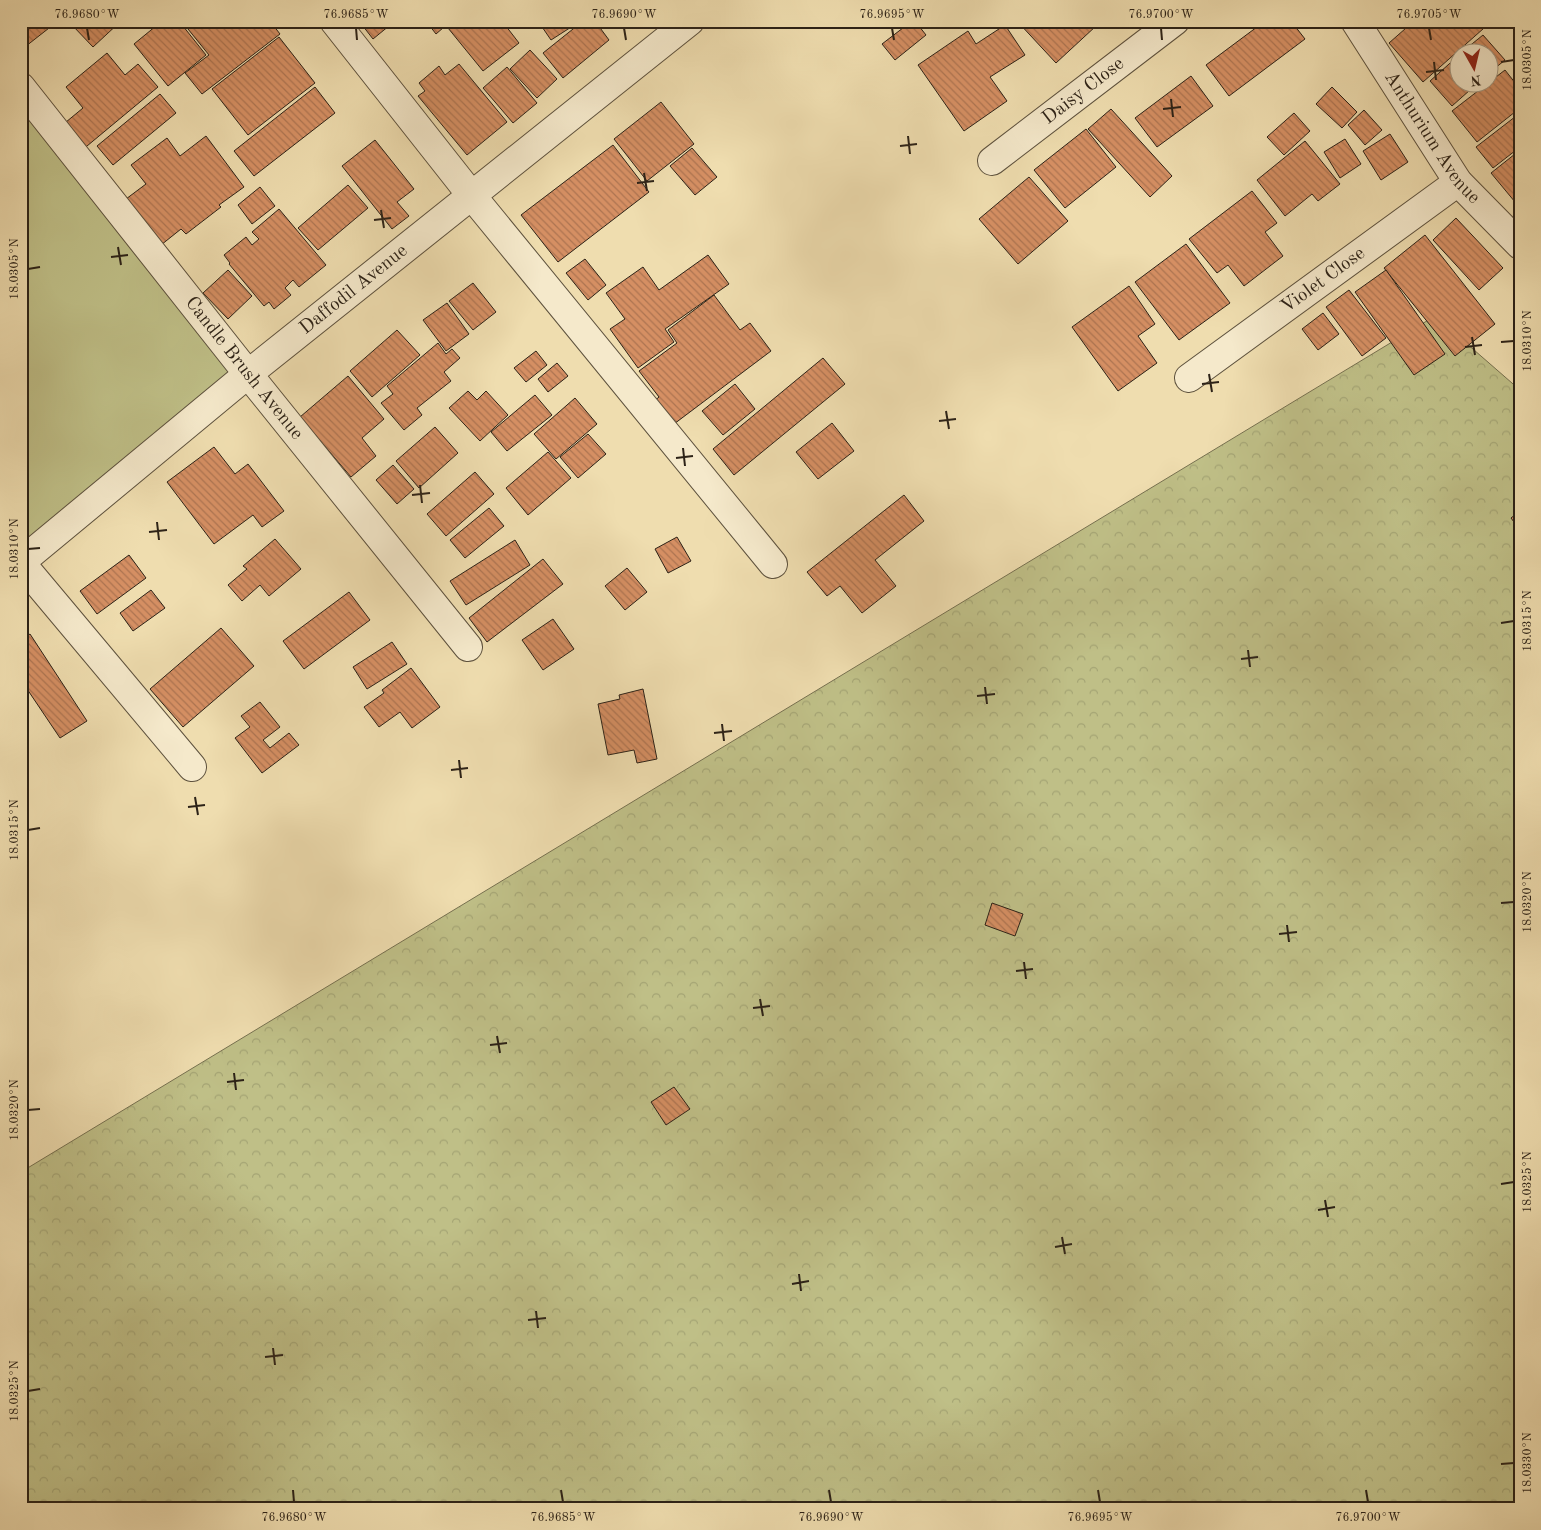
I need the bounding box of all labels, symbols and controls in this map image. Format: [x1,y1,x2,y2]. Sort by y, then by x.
text: 76.9685°W [324,8,389,21]
text: 76.9695°W [860,8,925,21]
text: 76.9705°W [1397,8,1462,21]
text: 76.9680°W [55,9,120,21]
text: 76.9690°W [592,9,657,21]
text: 76.9700°W [1129,9,1194,21]
text: 18.0305°N [1521,29,1534,91]
north arrow [1448,42,1498,92]
street label: Daisy Close [1039,54,1128,128]
street label: Anthurium Avenue [1380,68,1484,208]
text: N [1469,72,1482,88]
text: 18.0305°N [8,238,21,300]
street label: Daffodil Avenue [296,241,411,338]
street label: Violet Close [1278,244,1369,317]
street label: Candle Brush Avenue [181,293,307,443]
text: 18.0310°N [1522,310,1534,372]
text: 18.0310°N [9,518,21,580]
text: 18.0315°N [1521,590,1534,652]
text: 18.0315°N [8,799,21,861]
text: 18.0320°N [1522,871,1534,933]
text: 18.0320°N [9,1079,21,1141]
text: 18.0325°N [1521,1151,1534,1213]
text: 18.0325°N [8,1360,21,1422]
text: 18.0330°N [1522,1432,1534,1494]
text: 76.9685°W [531,1511,596,1524]
text: 76.9695°W [1068,1511,1133,1524]
text: 76.9680°W [262,1512,327,1524]
text: 76.9690°W [799,1512,864,1524]
text: 76.9700°W [1336,1512,1401,1524]

